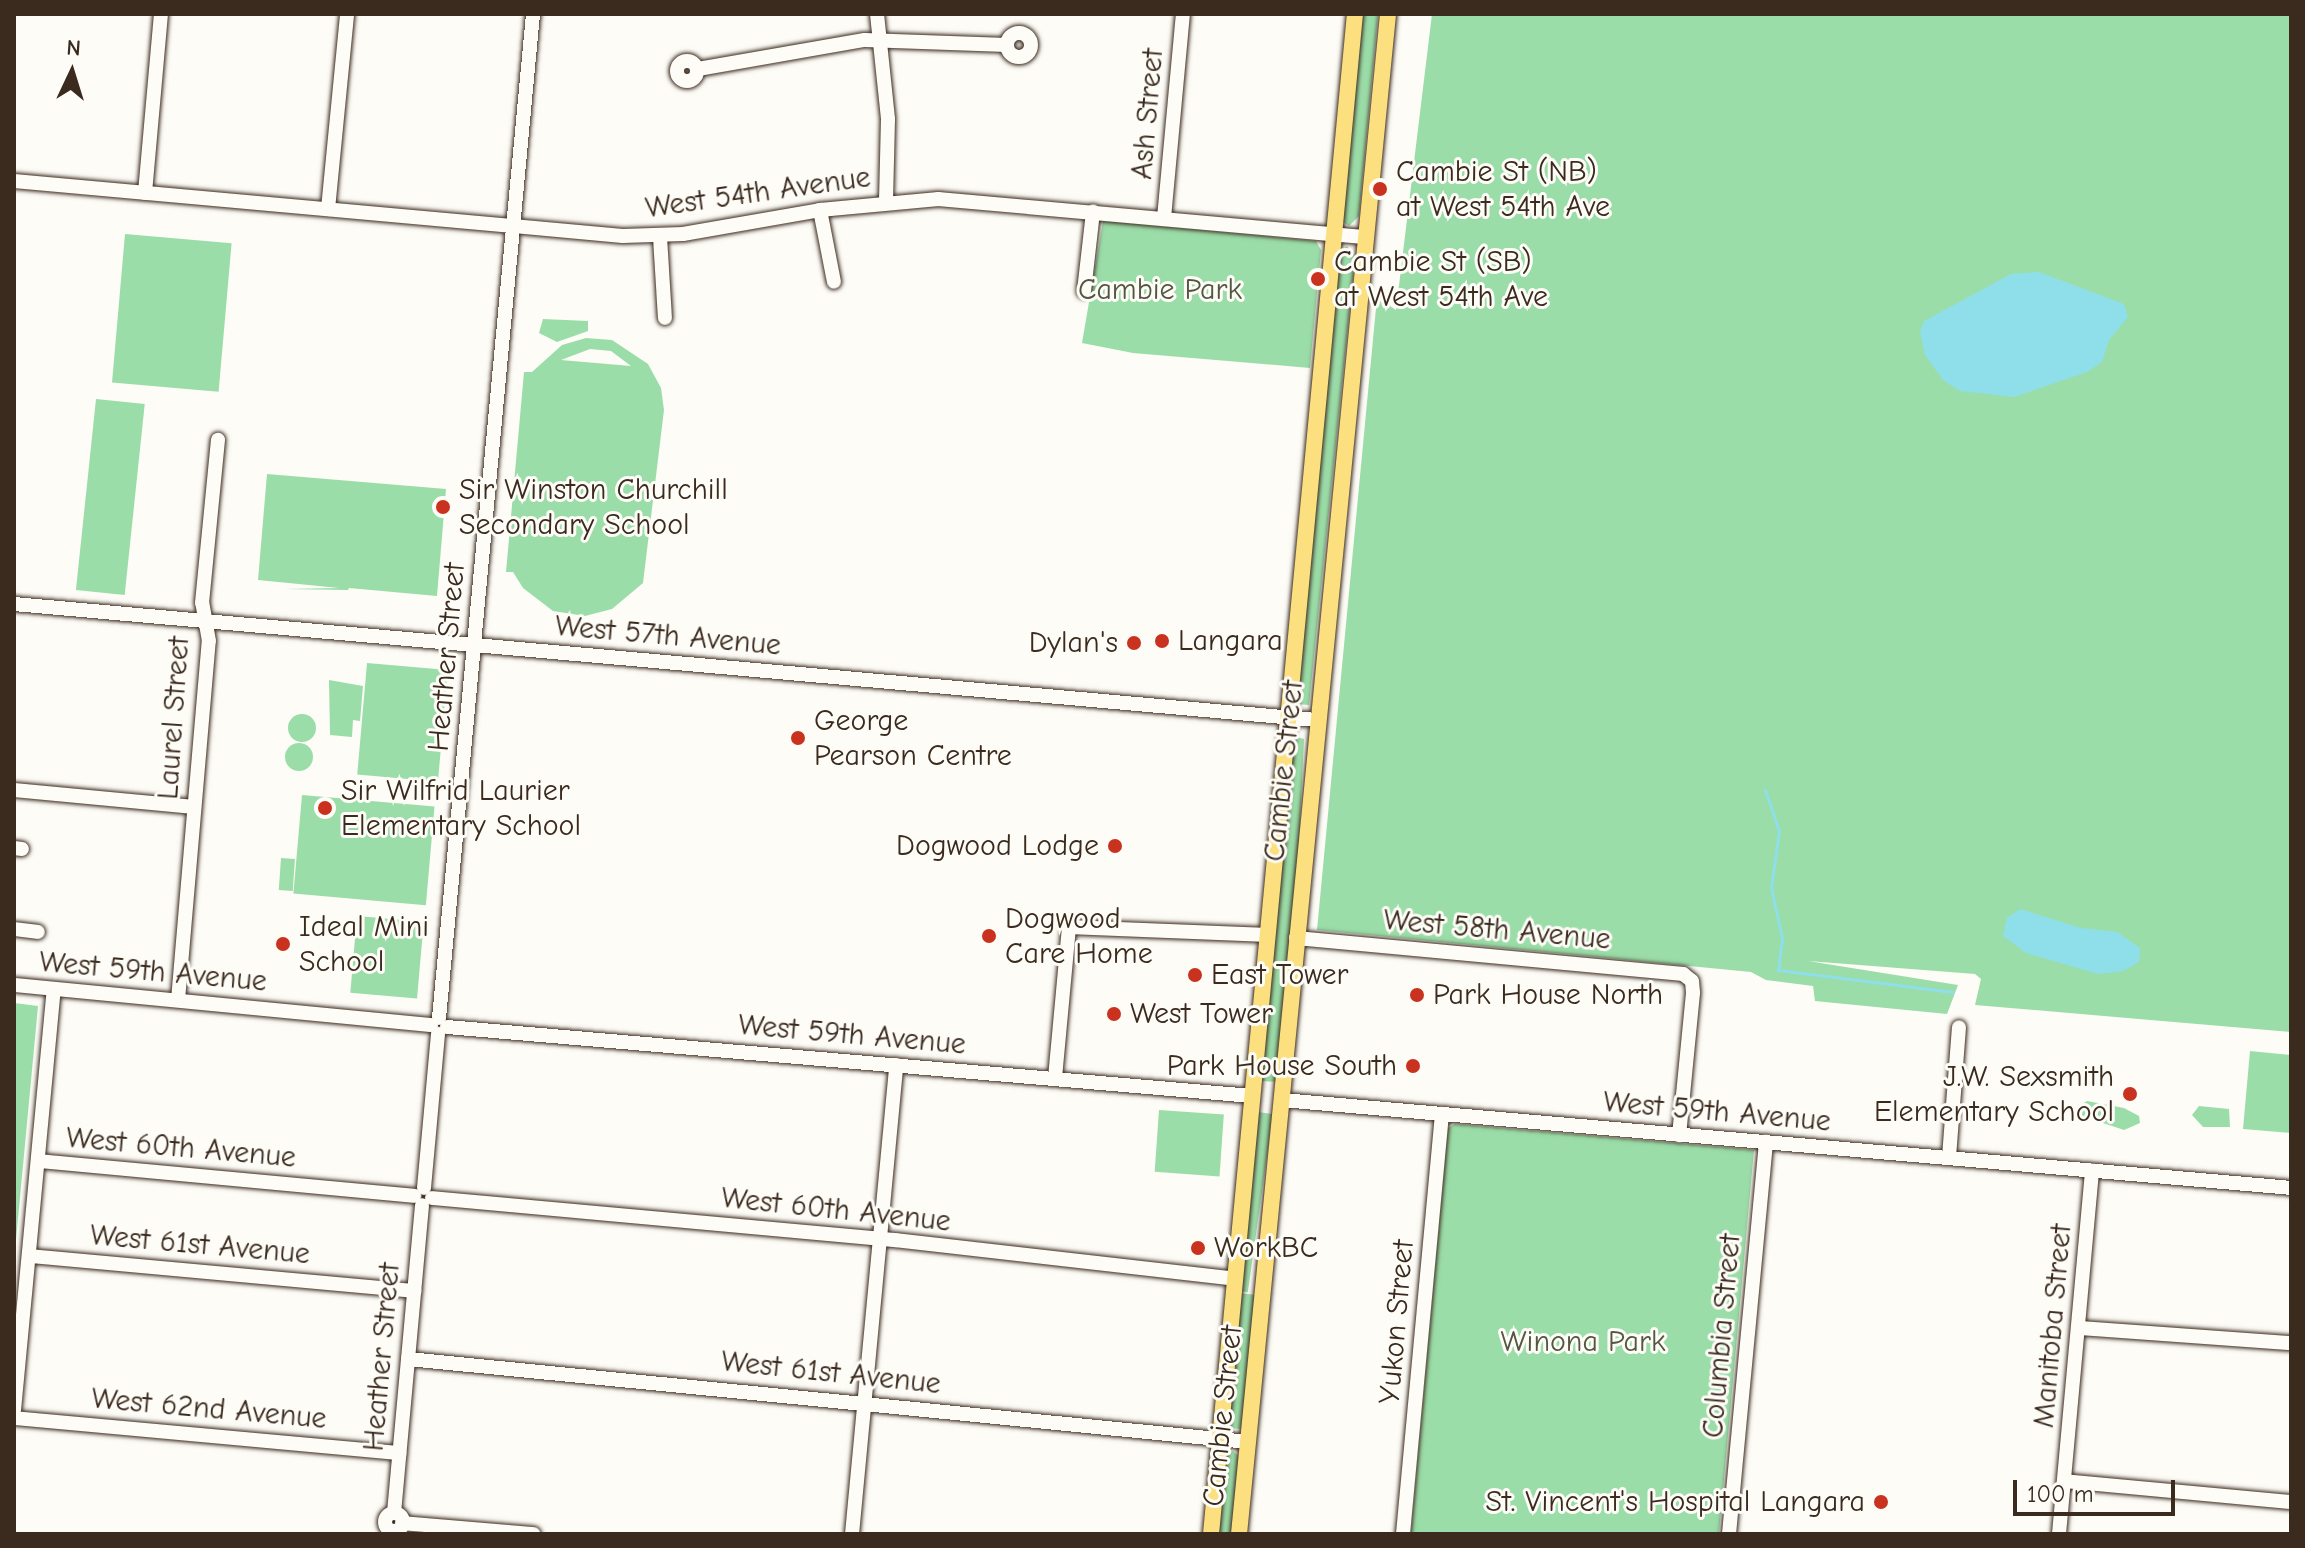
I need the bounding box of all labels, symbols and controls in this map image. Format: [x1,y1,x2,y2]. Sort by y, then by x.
north arrow [32,32,112,112]
text: N [66,35,82,62]
street label: Ash Street [1124,47,1172,181]
place label: Cambie St (NB) at West 54th Ave [1396,154,1610,224]
street label: West 54th Avenue [643,159,873,227]
marker: Cambie St (NB) at West 54th Ave [1371,180,1389,198]
place label: Cambie St (SB) at West 54th Ave [1334,244,1548,314]
marker: Cambie St (SB) at West 54th Ave [1309,270,1327,288]
park label: Cambie Park [1078,272,1242,308]
place label: Sir Winston Churchill Secondary School [459,472,728,542]
marker: Sir Winston Churchill Secondary School [434,498,452,516]
street label: Heather Street [421,561,473,753]
street label: West 57th Avenue [554,608,782,664]
place label: Langara [1178,623,1283,659]
place label: Dylan's [1029,625,1118,661]
marker: Langara [1153,632,1171,650]
marker: Dylan's [1125,634,1143,652]
street label: Laurel Street [150,635,198,801]
street label: Cambie Street [1257,679,1311,863]
place label: George Pearson Centre [814,703,1012,774]
marker: George Pearson Centre [789,729,807,747]
place label: Sir Wilfrid Laurier Elementary School [341,773,581,844]
marker: Sir Wilfrid Laurier Elementary School [316,799,334,817]
place label: Dogwood Lodge [896,828,1099,864]
marker: Dogwood Lodge [1106,837,1124,855]
place label: Dogwood Care Home [1005,901,1153,972]
street label: West 58th Avenue [1382,902,1612,958]
place label: Ideal Mini School [299,909,429,980]
marker: Dogwood Care Home [980,927,998,945]
marker: Ideal Mini School [274,935,292,953]
street label: West 59th Avenue [38,944,268,1000]
place label: East Tower [1211,957,1348,993]
marker: East Tower [1186,966,1204,984]
place label: Park House North [1433,977,1663,1013]
marker: Park House North [1408,986,1426,1004]
place label: West Tower [1130,996,1273,1032]
marker: West Tower [1105,1005,1123,1023]
street label: West 59th Avenue [737,1007,967,1063]
place label: Park House South [1167,1048,1397,1084]
marker: Park House South [1404,1057,1422,1075]
place label: J.W. Sexsmith Elementary School [1874,1059,2114,1130]
street label: West 59th Avenue [1602,1084,1832,1140]
marker: J.W. Sexsmith Elementary School [2121,1085,2139,1103]
street label: West 60th Avenue [65,1120,297,1176]
street label: West 60th Avenue [719,1180,953,1240]
street label: West 61st Avenue [89,1217,311,1273]
street label: Manitoba Street [2026,1223,2080,1429]
place label: WorkBC [1214,1230,1318,1266]
street label: Columbia Street [1695,1233,1749,1439]
street label: Yukon Street [1372,1238,1422,1406]
marker: WorkBC [1189,1239,1207,1257]
street label: Heather Street [356,1261,408,1453]
street label: Cambie Street [1196,1324,1250,1508]
park label: Winona Park [1501,1324,1665,1360]
street label: West 61st Avenue [719,1344,943,1402]
street label: West 62nd Avenue [90,1381,328,1437]
scale bar [2017,1464,2179,1514]
text: 100 m [2027,1480,2094,1508]
place label: St. Vincent's Hospital Langara [1486,1484,1865,1520]
marker: St. Vincent's Hospital Langara [1872,1493,1890,1511]

